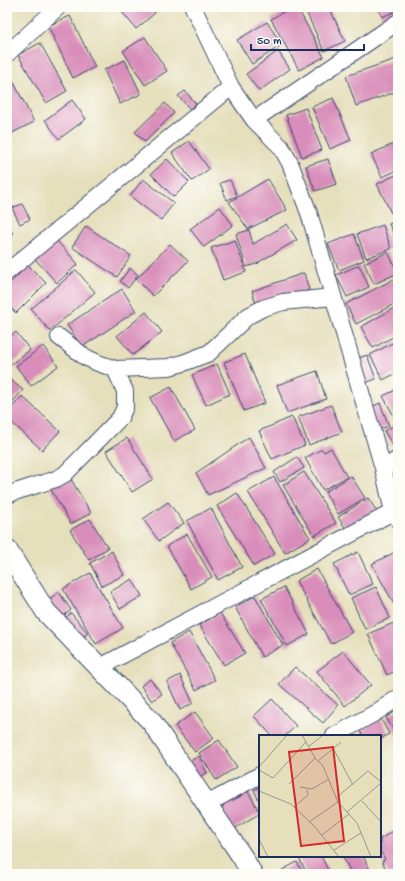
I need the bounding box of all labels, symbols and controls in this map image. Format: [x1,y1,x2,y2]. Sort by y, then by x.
scale bar [251,26,364,52]
text: 50 m [257,35,282,49]
inset map [259,735,381,857]

